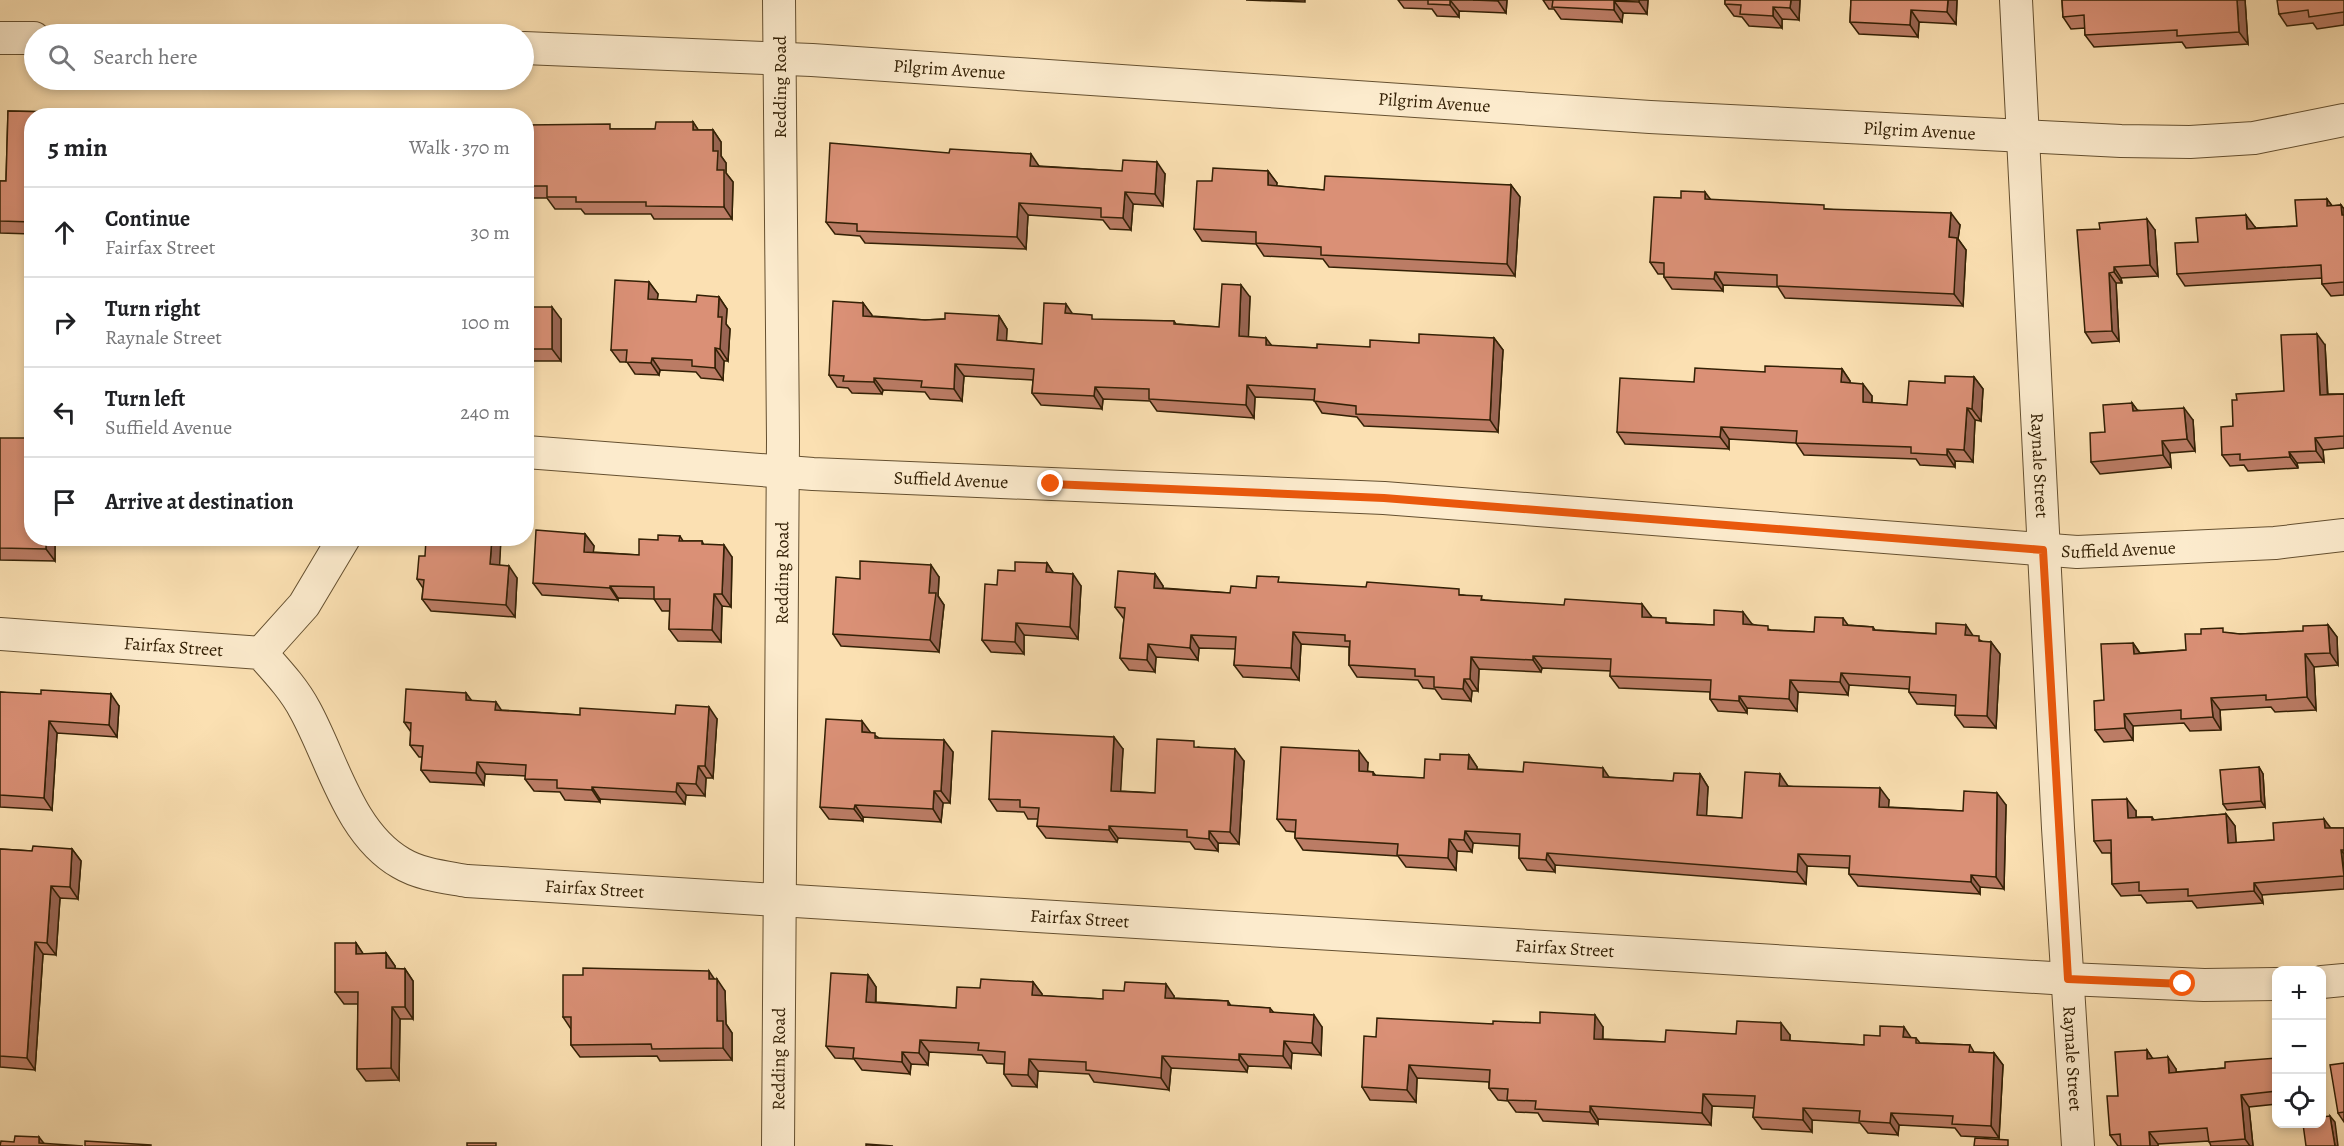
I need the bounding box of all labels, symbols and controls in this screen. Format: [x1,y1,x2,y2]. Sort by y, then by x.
search box [24,24,534,90]
street label: Redding Road [768,35,792,138]
icon: search [45,41,78,74]
text: Search here [93,42,198,72]
street label: Pilgrim Avenue [893,54,1006,85]
street label: Pilgrim Avenue [1377,87,1491,118]
street label: Pilgrim Avenue [1863,116,1976,146]
text: 5 min [48,130,108,165]
text: Walk · 370 m [409,134,510,161]
text: Continue [105,204,190,234]
icon: ahead [48,216,81,249]
text: 30 m [470,219,510,246]
text: Fairfax Street [105,234,215,261]
text: Turn right [105,294,201,324]
icon: right [48,306,81,339]
text: 100 m [461,309,510,336]
text: Raynale Street [105,324,222,351]
text: Turn left [105,384,185,414]
icon: left [48,396,81,429]
text: 240 m [460,399,510,426]
street label: Raynale Street [2025,412,2054,519]
text: Suffield Avenue [105,414,232,441]
street label: Suffield Avenue [893,465,1009,494]
route end [1037,470,1063,496]
icon: arrive [48,486,81,519]
text: Arrive at destination [105,487,294,517]
street label: Redding Road [770,521,794,625]
street label: Suffield Avenue [2060,536,2176,564]
street label: Fairfax Street [123,631,224,662]
street label: Fairfax Street [544,874,645,904]
street label: Fairfax Street [1029,903,1130,934]
street label: Fairfax Street [1514,933,1615,963]
map controls [2272,966,2326,1128]
button: + [2272,966,2326,1020]
route start [2169,970,2195,996]
street label: Raynale Street [2057,1005,2088,1112]
street label: Redding Road [766,1007,791,1111]
button: − [2272,1020,2326,1074]
button: locate [2272,1074,2326,1128]

